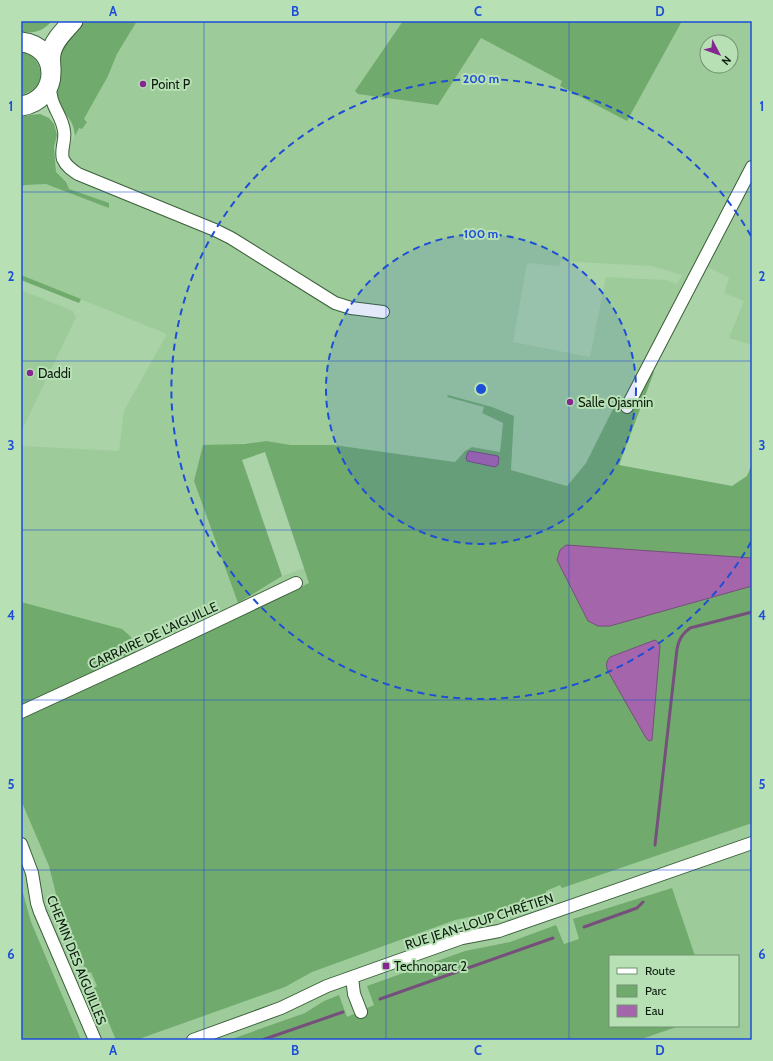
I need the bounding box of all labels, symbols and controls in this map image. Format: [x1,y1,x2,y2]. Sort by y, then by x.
text: A [109,3,118,19]
text: B [291,3,299,19]
text: C [474,3,482,19]
text: D [655,3,665,19]
north arrow [699,34,739,74]
text: N [719,53,734,68]
text: 200 m [463,71,499,86]
place label: Point P [151,76,191,92]
marker: Point P [138,79,148,89]
text: 1 [9,98,13,114]
text: 1 [760,98,764,114]
text: 100 m [464,226,498,241]
text: 2 [8,268,15,284]
text: 2 [759,268,766,284]
place label: Daddi [38,365,71,381]
marker: Daddi [25,368,35,378]
centre of rings [474,382,488,396]
place label: Salle Ojasmin [578,394,653,411]
marker: Salle Ojasmin [565,397,575,407]
text: 3 [7,437,15,453]
text: 3 [758,437,766,453]
street label: CARRAIRE DE L'AIGUILLE [86,598,220,672]
text: 4 [7,607,15,623]
text: 4 [758,607,766,623]
text: 5 [8,776,15,792]
text: 5 [759,776,766,792]
street label: RUE JEAN-LOUP CHRÉTIEN [402,888,555,953]
street label: CHEMIN DES AIGUILLES [44,893,110,1027]
text: 6 [7,946,15,962]
text: 6 [758,946,766,962]
legend [609,955,739,1027]
place label: Technoparc 2 [394,958,467,974]
marker: Technoparc 2 [381,961,391,971]
text: Route [645,963,675,978]
text: Parc [645,983,667,998]
text: Eau [645,1003,664,1018]
text: A [109,1042,118,1058]
text: B [291,1042,299,1058]
text: C [474,1042,482,1058]
text: D [655,1042,665,1058]

